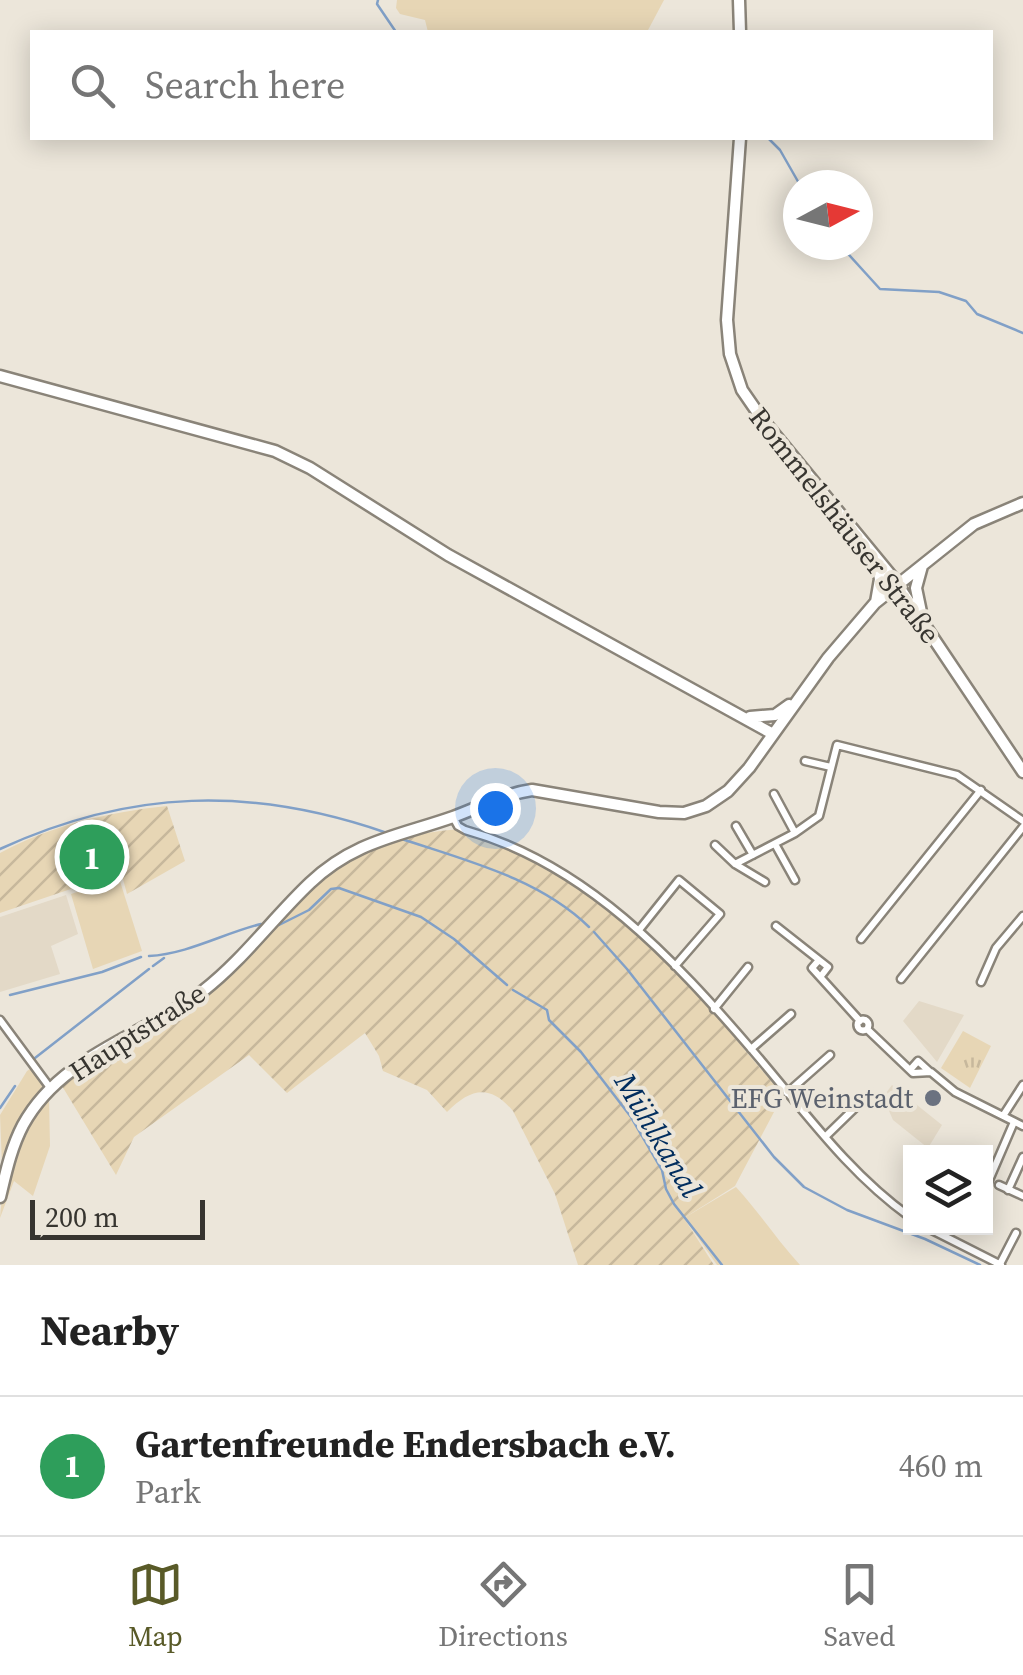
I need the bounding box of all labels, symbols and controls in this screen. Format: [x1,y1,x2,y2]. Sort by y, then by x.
search box [30,30,993,140]
icon: search [65,58,120,113]
text: Search here [145,59,345,111]
north arrow [783,170,873,260]
street label: Rommelshäuser Straße [741,399,949,651]
your location [470,783,521,834]
pin: 1 [59,820,124,894]
street label: Hauptstraße [62,974,212,1090]
water label: Mühlkanal [605,1064,712,1205]
place label: EFG Weinstadt [730,1079,914,1117]
marker: EFG Weinstadt [922,1087,944,1109]
map controls [903,1145,993,1235]
button: layers [903,1145,993,1235]
scale bar [30,1195,205,1240]
text: 200 m [45,1198,119,1236]
text: Nearby [40,1301,179,1359]
text: Gartenfreunde Endersbach e.V. [135,1418,676,1470]
text: 1 [64,1444,81,1488]
text: 460 m [899,1444,983,1488]
text: Park [135,1470,201,1514]
tab: Map [128,1557,183,1655]
tab: Directions [438,1557,568,1655]
tab: Saved [823,1557,895,1655]

